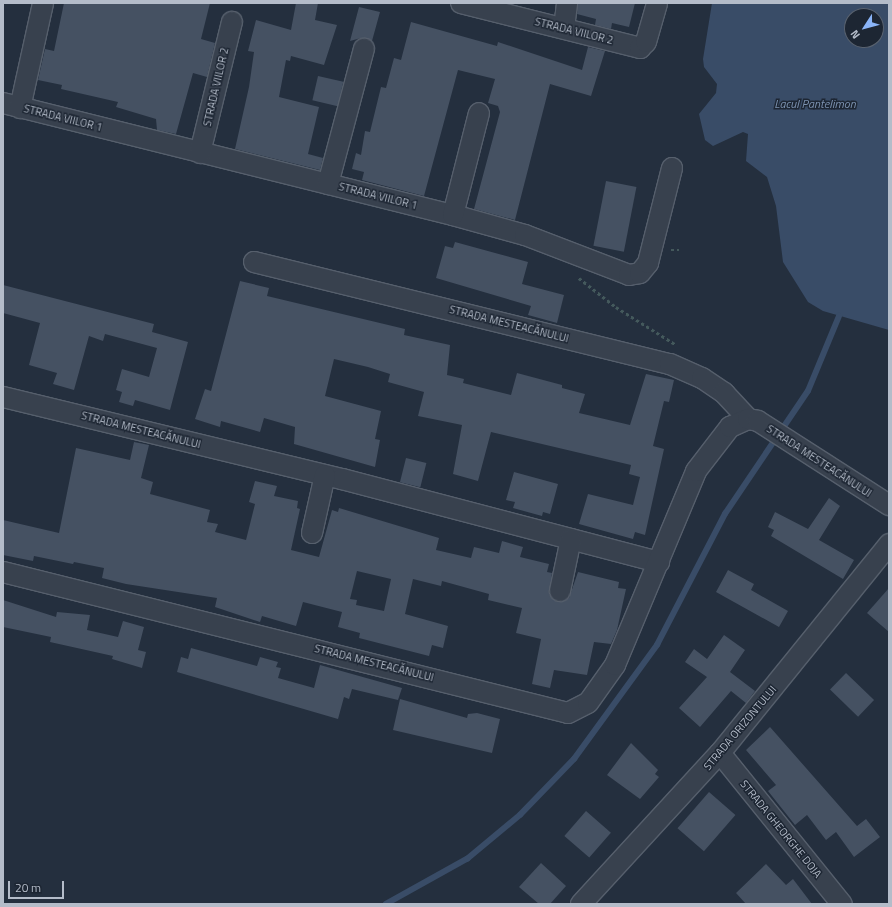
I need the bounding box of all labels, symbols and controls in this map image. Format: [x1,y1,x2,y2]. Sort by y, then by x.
north arrow [844,8,884,48]
street label: STRADA VIILOR 2 [533,15,615,47]
text: N [846,27,864,42]
street label: STRADA VIILOR 2 [201,46,231,128]
water label: Lacul Pantelimon [774,97,856,111]
street label: STRADA VIILOR 1 [22,102,104,134]
street label: STRADA VIILOR 1 [337,180,419,212]
street label: STRADA MESTEACĂNULUI [448,303,570,345]
street label: STRADA MESTEACĂNULUI [80,409,202,451]
street label: STRADA MESTEACĂNULUI [764,422,874,500]
street label: STRADA MESTEACĂNULUI [313,642,435,684]
street label: STRADA ORIZONTULUI [701,683,779,773]
street label: STRADA GHEORGHE DOJA [738,778,824,880]
scale bar [10,873,66,899]
text: 20 m [15,878,41,897]

